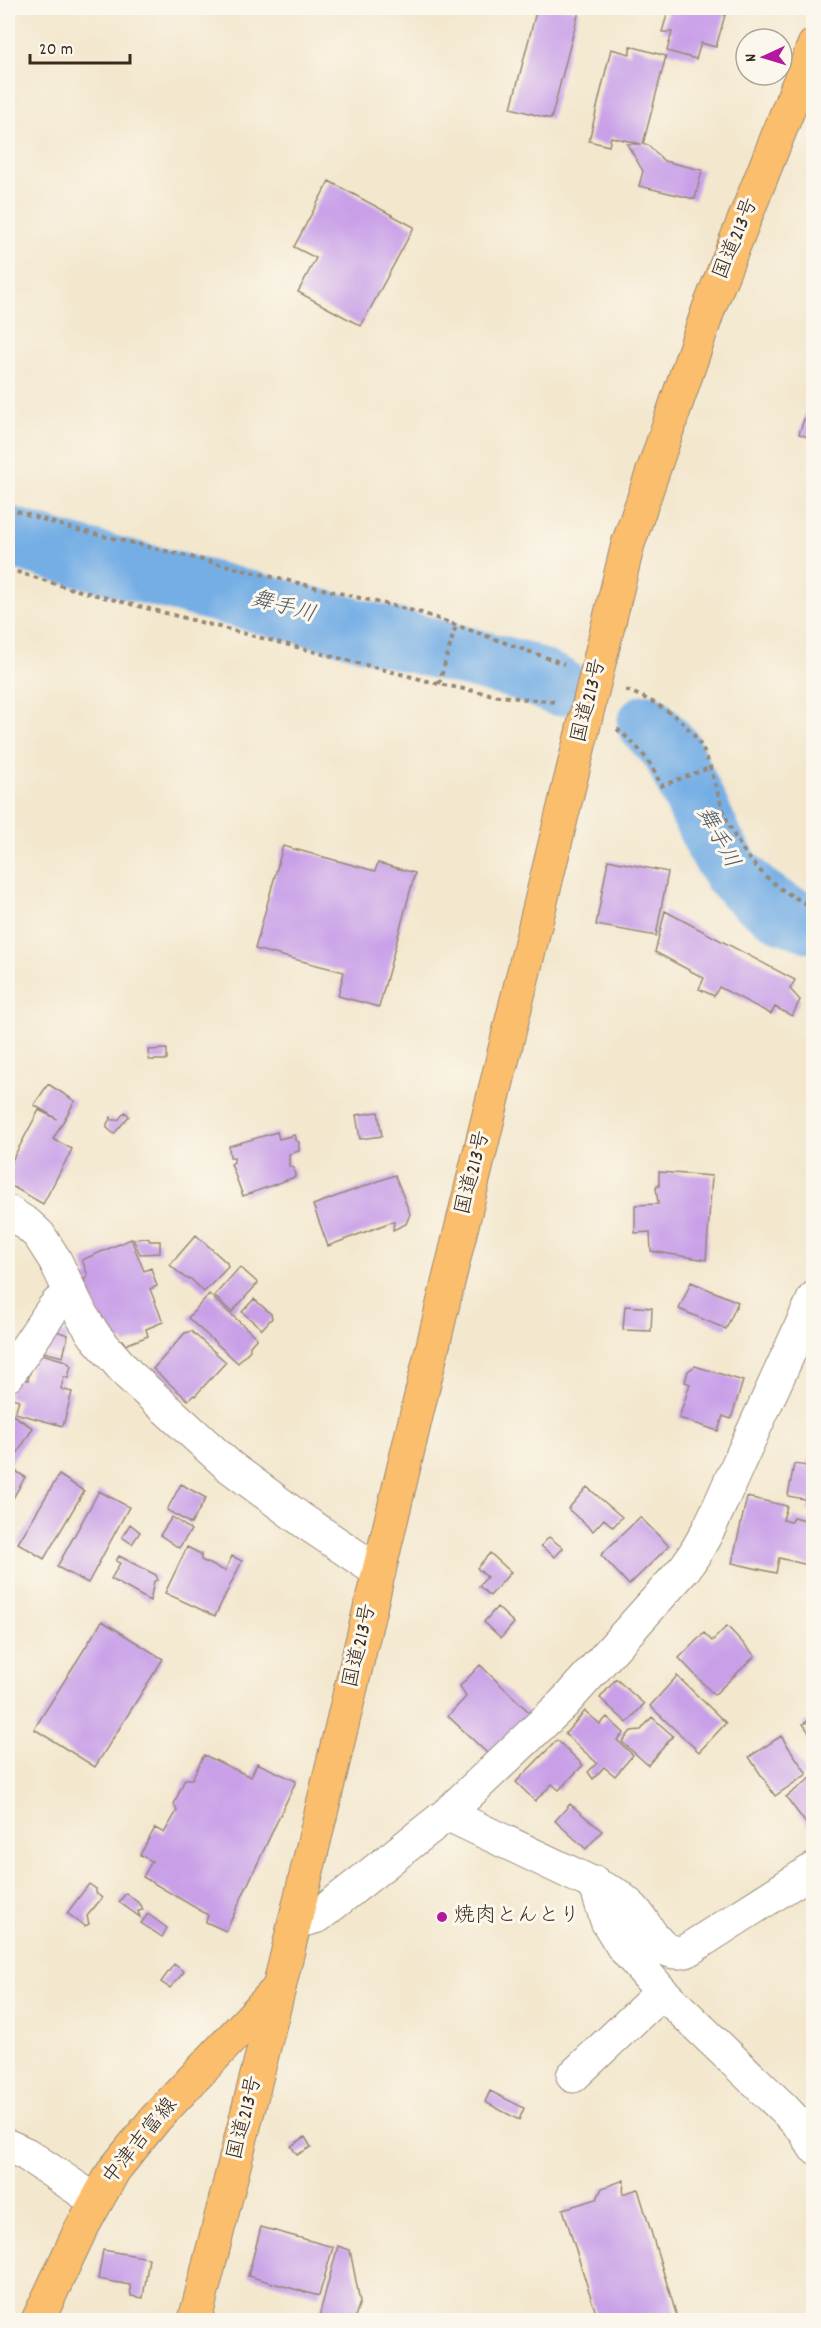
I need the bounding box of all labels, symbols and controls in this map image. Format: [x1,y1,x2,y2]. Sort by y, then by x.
scale bar [30,27,130,65]
north arrow [734,27,794,87]
text: 20 m [39,38,73,63]
text: N [740,53,763,63]
street label: 国道213号 [707,193,767,285]
water label: 舞手川 [247,584,319,632]
street label: 国道213号 [565,656,615,746]
water label: 舞手川 [688,802,746,874]
street label: 国道213号 [449,1128,499,1218]
street label: 国道213号 [337,1601,385,1691]
place label: 焼肉とんとり [454,1902,580,1932]
marker: 焼肉とんとり [435,1910,449,1924]
street label: 国道213号 [221,2073,271,2163]
street label: 中津吉富線 [96,2092,186,2192]

